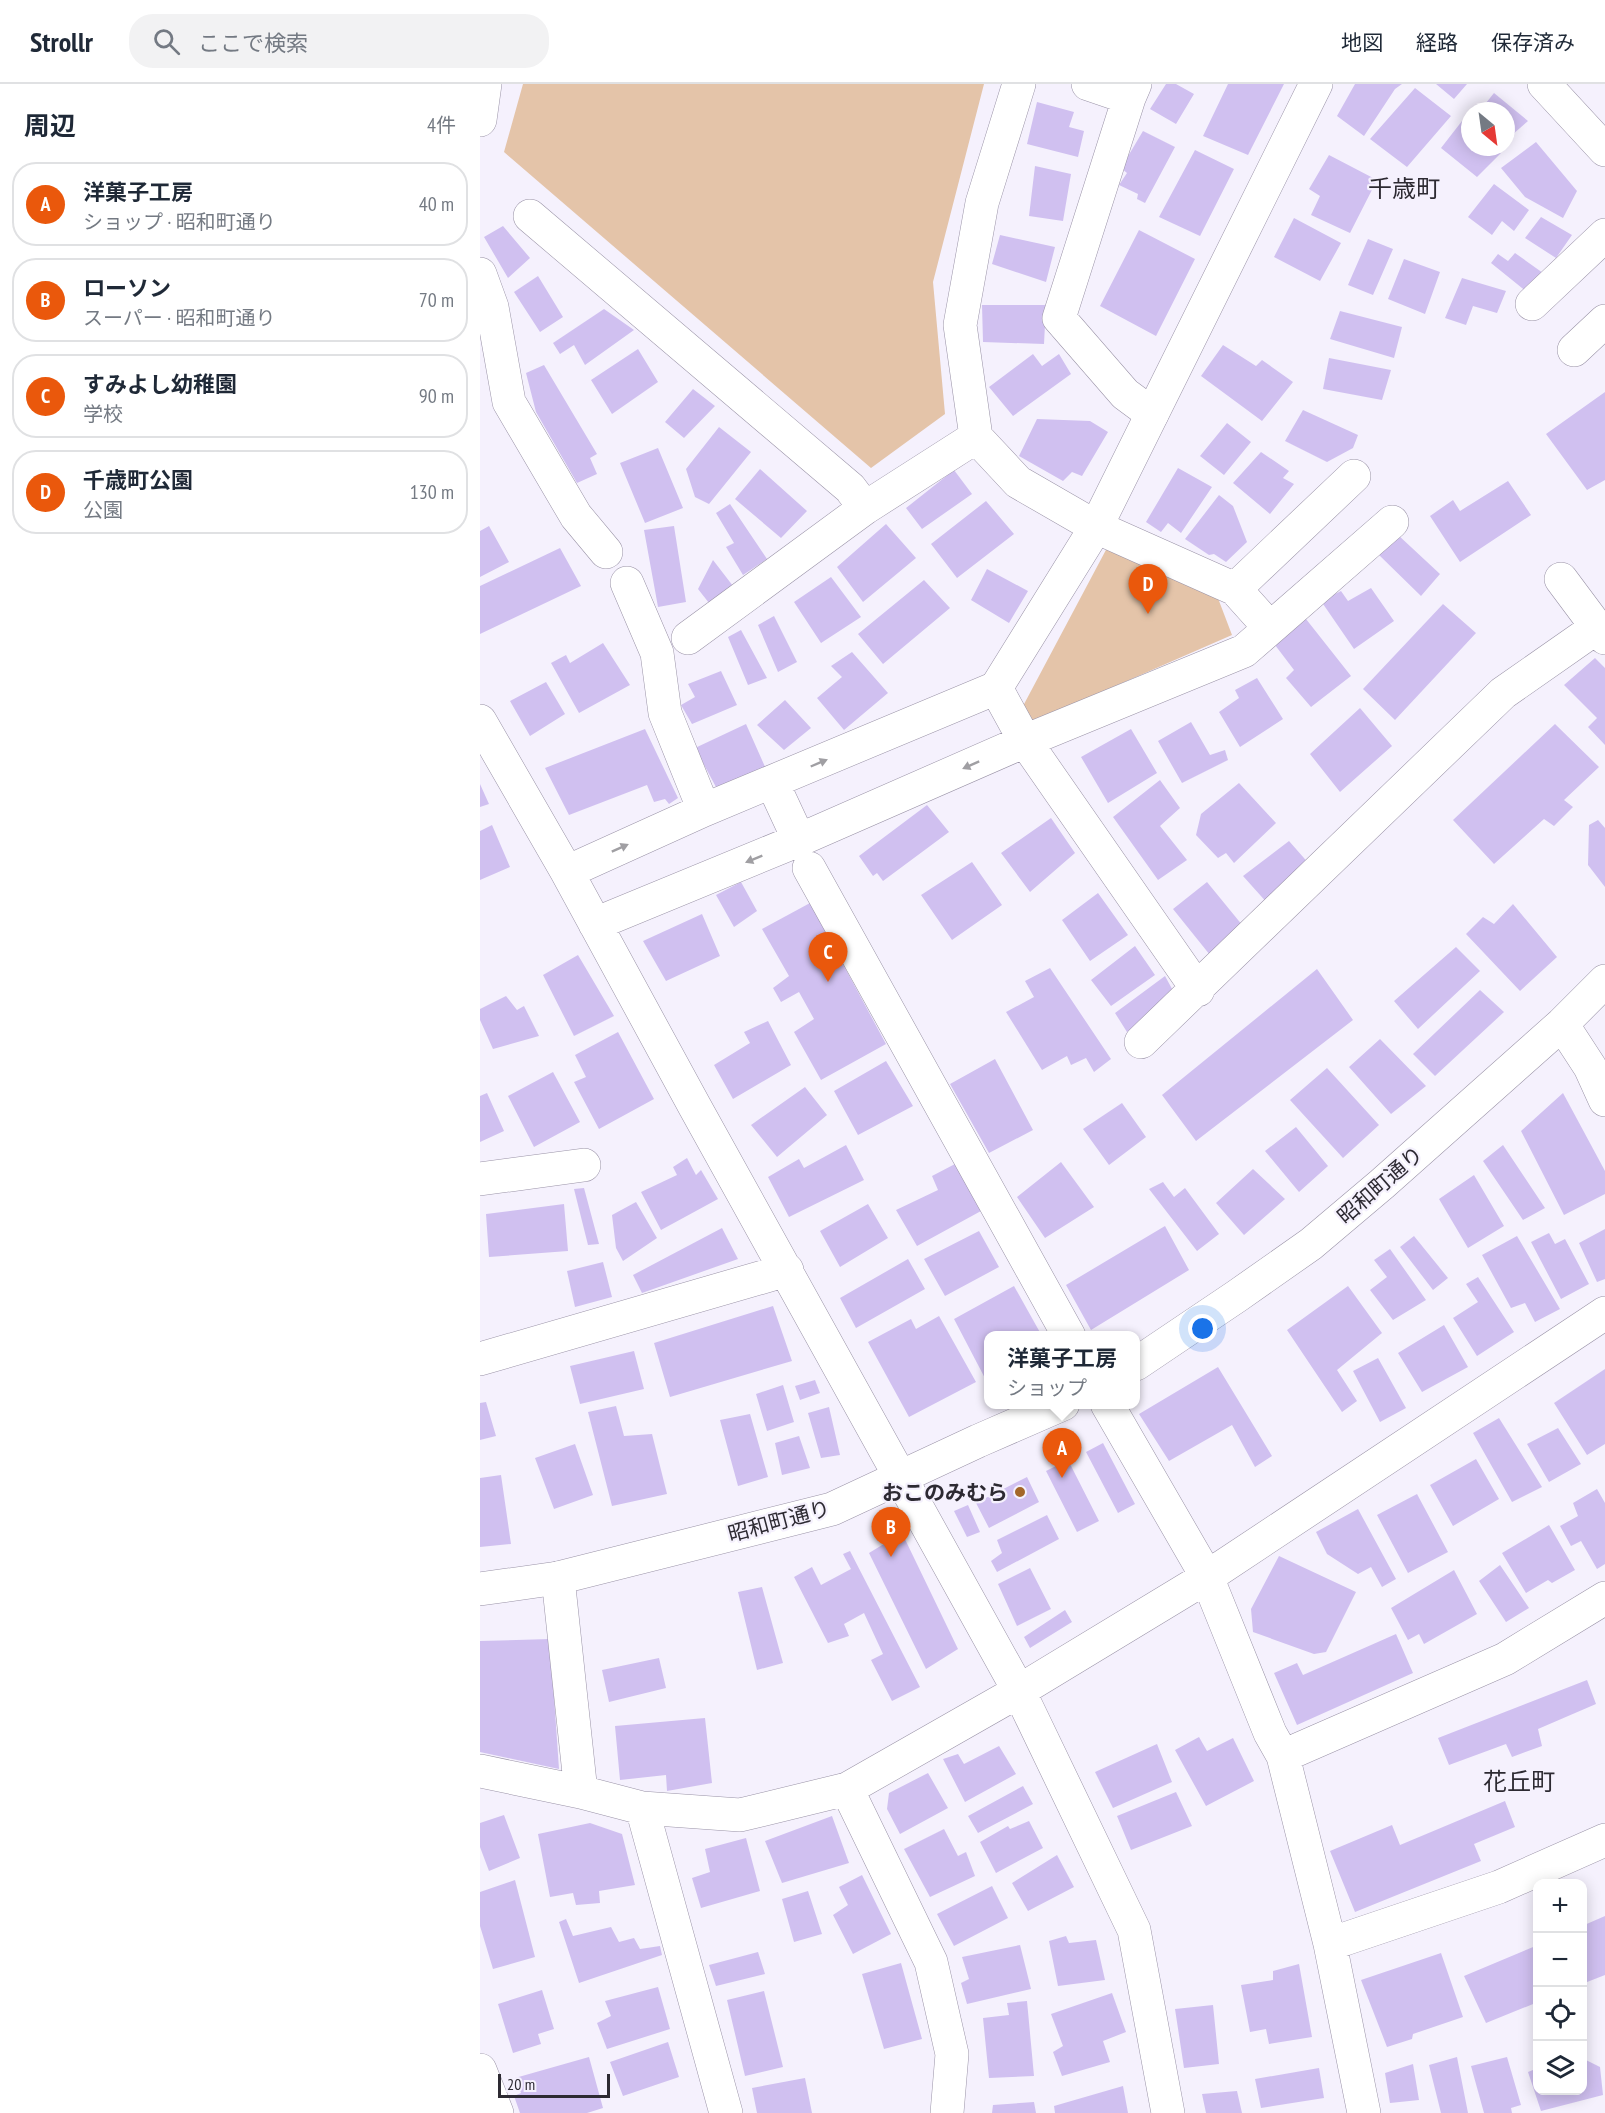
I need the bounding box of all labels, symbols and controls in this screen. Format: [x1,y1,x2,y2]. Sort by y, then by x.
search box [129,14,549,68]
text: Strollr [30,23,93,60]
icon: search [150,25,183,58]
text: ここで検索 [198,29,308,57]
text: 地図 [1341,29,1383,56]
text: 経路 [1416,29,1458,56]
text: 保存済み [1491,29,1575,56]
north arrow [1461,102,1515,156]
text: 周辺 [24,109,76,142]
text: 4件 [427,112,456,138]
district label: 千歳町 [1368,173,1440,204]
text: 洋菓子工房 [83,178,193,206]
text: A [40,191,51,217]
text: 40 m [419,191,454,217]
text: ショップ · 昭和町通り [83,209,276,235]
text: ローソン [83,274,171,302]
text: B [41,287,50,313]
text: 70 m [419,287,454,313]
text: スーパー · 昭和町通り [83,305,276,331]
text: すみよし幼稚園 [83,370,237,398]
text: C [41,383,50,409]
text: 90 m [419,383,454,409]
text: 学校 [83,401,123,427]
text: 千歳町公園 [83,466,193,494]
text: D [40,479,51,505]
text: 130 m [410,479,454,505]
text: 公園 [83,497,123,523]
pin: D [1128,564,1168,614]
one-way arrow [810,758,828,768]
one-way arrow [962,760,980,770]
one-way arrow [612,843,630,853]
one-way arrow [744,854,762,864]
pin: C [808,932,848,982]
street label: 昭和町通り [1332,1140,1428,1230]
your location [1188,1314,1217,1343]
popup [984,1331,1140,1409]
text: 洋菓子工房 [1007,1344,1117,1372]
text: ショップ [1007,1375,1087,1401]
pin: A [1042,1428,1082,1478]
place label: おこのみむら [882,1479,1008,1506]
marker: おこのみむら [1013,1485,1027,1499]
street label: 昭和町通り [725,1494,833,1548]
pin: B [872,1508,910,1557]
district label: 花丘町 [1483,1766,1555,1797]
map controls [1533,1879,1587,2095]
button: + [1533,1879,1587,1933]
button: − [1533,1933,1587,1987]
button: locate [1533,1987,1587,2041]
button: layers [1533,2041,1587,2095]
scale bar [498,2071,610,2098]
text: 20 m [507,2074,535,2094]

